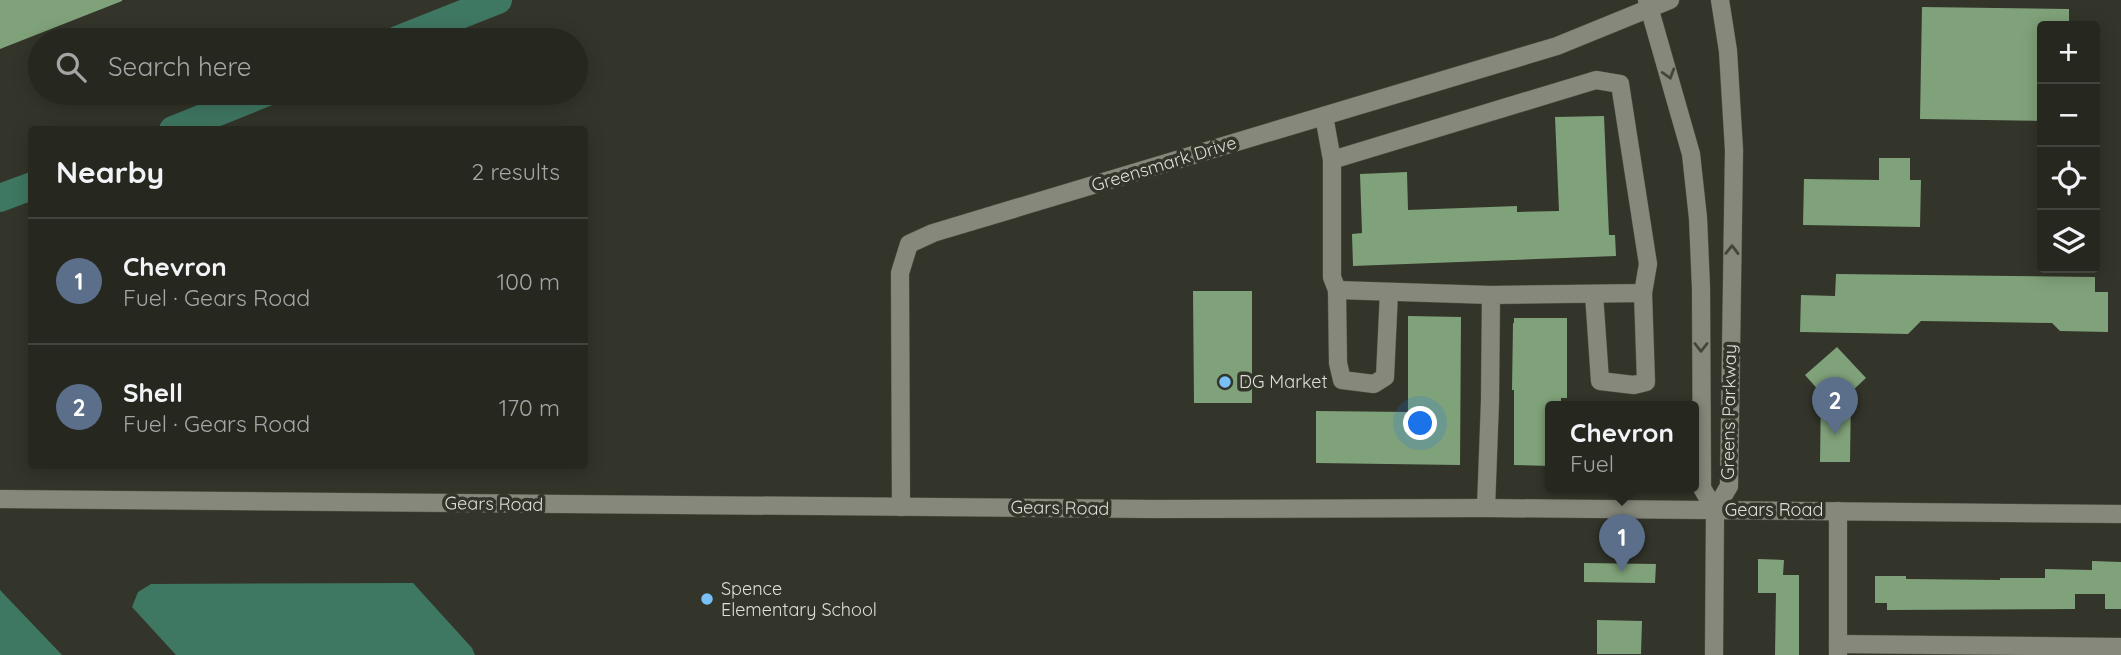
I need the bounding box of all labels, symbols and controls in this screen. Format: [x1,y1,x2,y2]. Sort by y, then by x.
map controls [2037,21,2100,273]
button: + [2037,21,2100,84]
search box [28,28,588,105]
icon: search [52,48,90,86]
text: Search here [108,50,252,83]
one-way arrow [1661,68,1676,80]
button: − [2037,84,2100,147]
street label: Greensmark Drive [1089,131,1239,196]
button: locate [2037,147,2100,210]
text: Nearby [56,153,164,191]
text: 2 results [471,157,560,186]
button: layers [2037,210,2100,273]
one-way arrow [1724,244,1740,255]
text: Chevron [123,250,227,283]
text: 1 [75,267,83,296]
text: 100 m [497,267,560,296]
text: Fuel · Gears Road [123,283,310,312]
one-way arrow [1693,342,1709,353]
street label: Greens Parkway [1716,344,1741,480]
place label: DG Market [1239,370,1328,393]
marker: DG Market [1217,374,1233,390]
text: Shell [123,376,183,409]
pin: 2 [1812,377,1858,435]
text: 2 [72,393,86,422]
text: 170 m [499,393,560,422]
popup [1545,401,1699,492]
your location [1403,406,1437,440]
text: Fuel · Gears Road [123,409,310,438]
text: Chevron [1570,416,1674,449]
text: Fuel [1570,449,1614,478]
street label: Gears Road [445,491,544,516]
street label: Gears Road [1011,495,1110,520]
street label: Gears Road [1725,498,1823,521]
pin: 1 [1599,514,1645,572]
place label: Spence Elementary School [721,577,877,621]
marker: Spence Elementary School [699,591,715,607]

